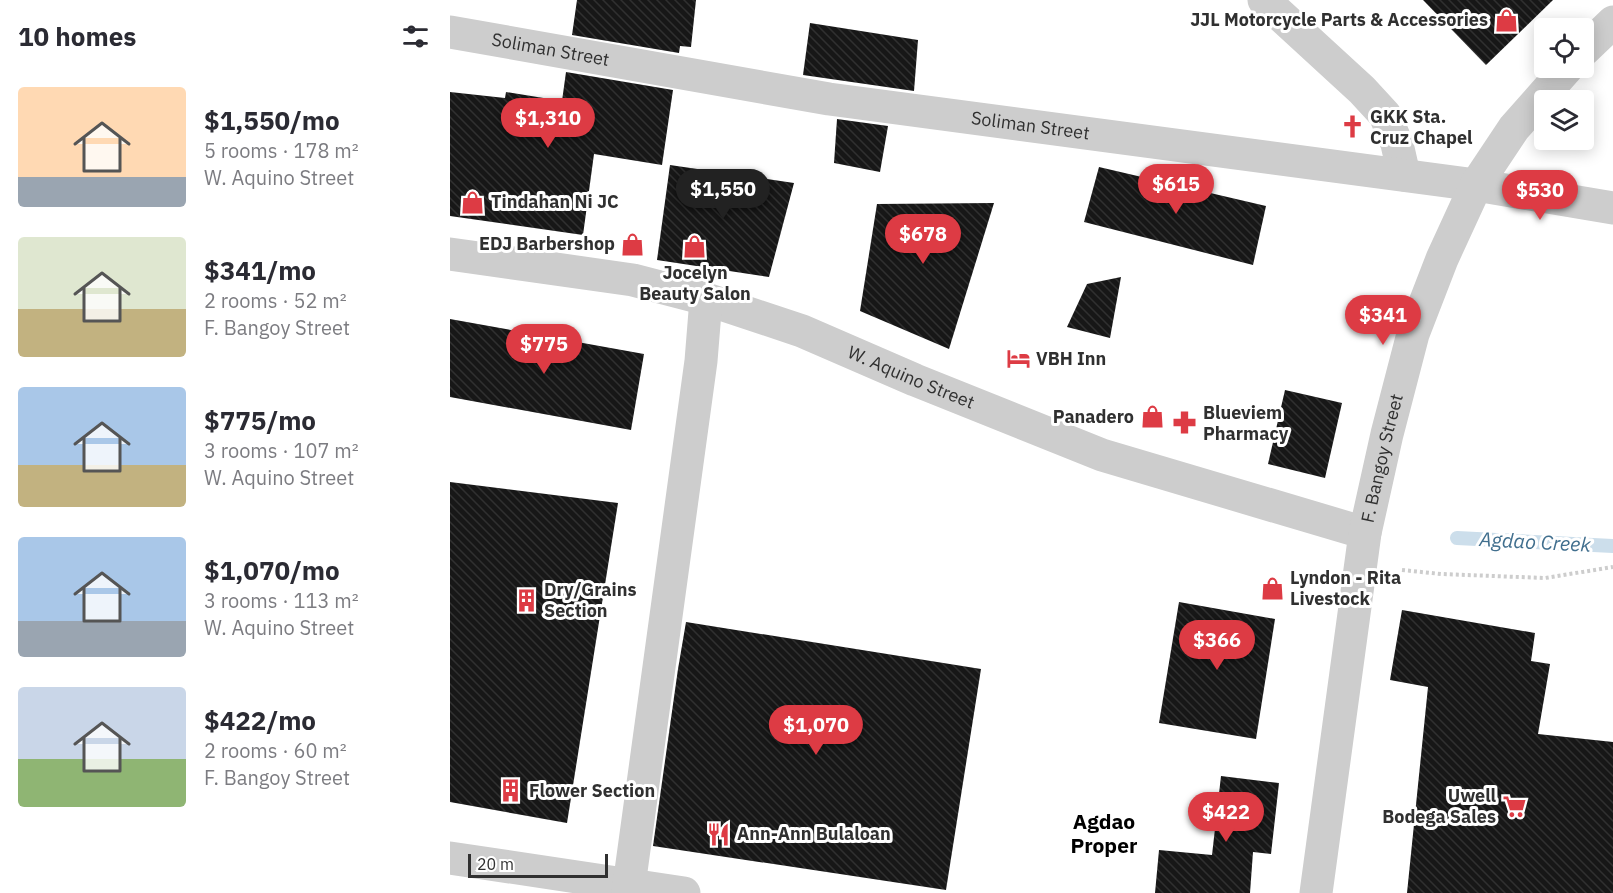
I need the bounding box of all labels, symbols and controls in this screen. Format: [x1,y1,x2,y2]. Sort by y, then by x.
shop icon: JJL Motorcycle Parts & Accessories [1493,7,1519,33]
place label: JJL Motorcycle Parts & Accessories [1190,8,1488,31]
map controls [1534,18,1594,150]
button: locate [1534,18,1594,78]
text: 10 homes [18,19,136,53]
icon: filters [399,20,432,53]
street label: Soliman Street [490,28,611,71]
button: layers [1534,90,1594,150]
pin: $1,310 [499,98,597,149]
text: $1,550/mo [204,103,340,137]
text: $1,310 [515,104,581,131]
place label: GKK Sta. Cruz Chapel [1370,105,1473,149]
street label: Soliman Street [970,106,1091,145]
icon: home [66,111,138,183]
church icon: GKK Sta. Cruz Chapel [1339,114,1365,140]
text: 5 rooms · 178 m² [204,137,359,164]
text: W. Aquino Street [204,164,354,191]
pin: $615 [1140,164,1212,215]
pin: $1,550 [674,169,772,220]
text: $615 [1152,170,1200,197]
pin: $530 [1504,170,1576,221]
text: $1,550 [690,175,756,202]
text: $530 [1516,176,1564,203]
shop icon: Tindahan Ni JC [460,189,486,215]
place label: Tindahan Ni JC [491,190,619,213]
pin: $678 [887,214,959,265]
text: $678 [899,220,947,247]
shop icon: EDJ Barbershop [620,231,646,257]
place label: EDJ Barbershop [479,232,615,255]
shop icon: Jocelyn Beauty Salon [682,234,708,260]
text: $341/mo [204,253,316,287]
icon: home [66,261,138,333]
place label: Jocelyn Beauty Salon [639,261,751,305]
text: 2 rooms · 52 m² [204,287,347,314]
pin: $341 [1347,295,1419,346]
text: $341 [1359,301,1407,328]
text: F. Bangoy Street [204,314,350,341]
pin: $775 [508,324,580,375]
text: $775 [520,330,568,357]
street label: W. Aquino Street [844,340,978,414]
hotel icon: VBH Inn [1005,346,1031,372]
place label: VBH Inn [1036,347,1106,370]
street label: F. Bangoy Street [1356,391,1408,525]
place label: Blueviem Pharmacy [1203,401,1289,445]
text: $775/mo [204,403,316,437]
shop icon: Panadero [1139,404,1165,430]
place label: Panadero [1053,405,1134,428]
pharmacy icon: Blueviem Pharmacy [1172,410,1198,436]
icon: home [66,411,138,483]
text: 3 rooms · 107 m² [204,437,359,464]
text: W. Aquino Street [204,464,354,491]
water label: Agdao Creek [1478,525,1592,558]
text: $1,070/mo [204,553,340,587]
icon: home [66,561,138,633]
place label: Lyndon - Rita Livestock [1290,566,1401,610]
shop icon: Lyndon - Rita Livestock [1259,575,1285,601]
place label: Dry/Grains Section [544,578,637,622]
text: 3 rooms · 113 m² [204,587,359,614]
building icon: Dry/Grains Section [513,587,539,613]
text: W. Aquino Street [204,614,354,641]
pin: $366 [1181,620,1253,671]
text: $366 [1193,626,1241,653]
text: $422/mo [204,703,316,737]
pin: $1,070 [767,705,865,756]
icon: home [66,711,138,783]
text: $1,070 [783,711,849,738]
text: 2 rooms · 60 m² [204,737,347,764]
text: F. Bangoy Street [204,764,350,791]
building icon: Flower Section [498,778,524,804]
place label: Flower Section [529,779,655,802]
place label: Uwell Bodega Sales [1382,784,1497,828]
pin: $422 [1190,792,1262,843]
supermarket icon: Uwell Bodega Sales [1501,793,1527,819]
text: $422 [1202,798,1250,825]
district label: Agdao Proper [1071,807,1138,859]
restaurant icon: Ann-Ann Bulaloan [706,821,732,847]
place label: Ann-Ann Bulaloan [737,822,891,845]
scale bar [468,851,608,878]
text: 20 m [477,854,514,874]

